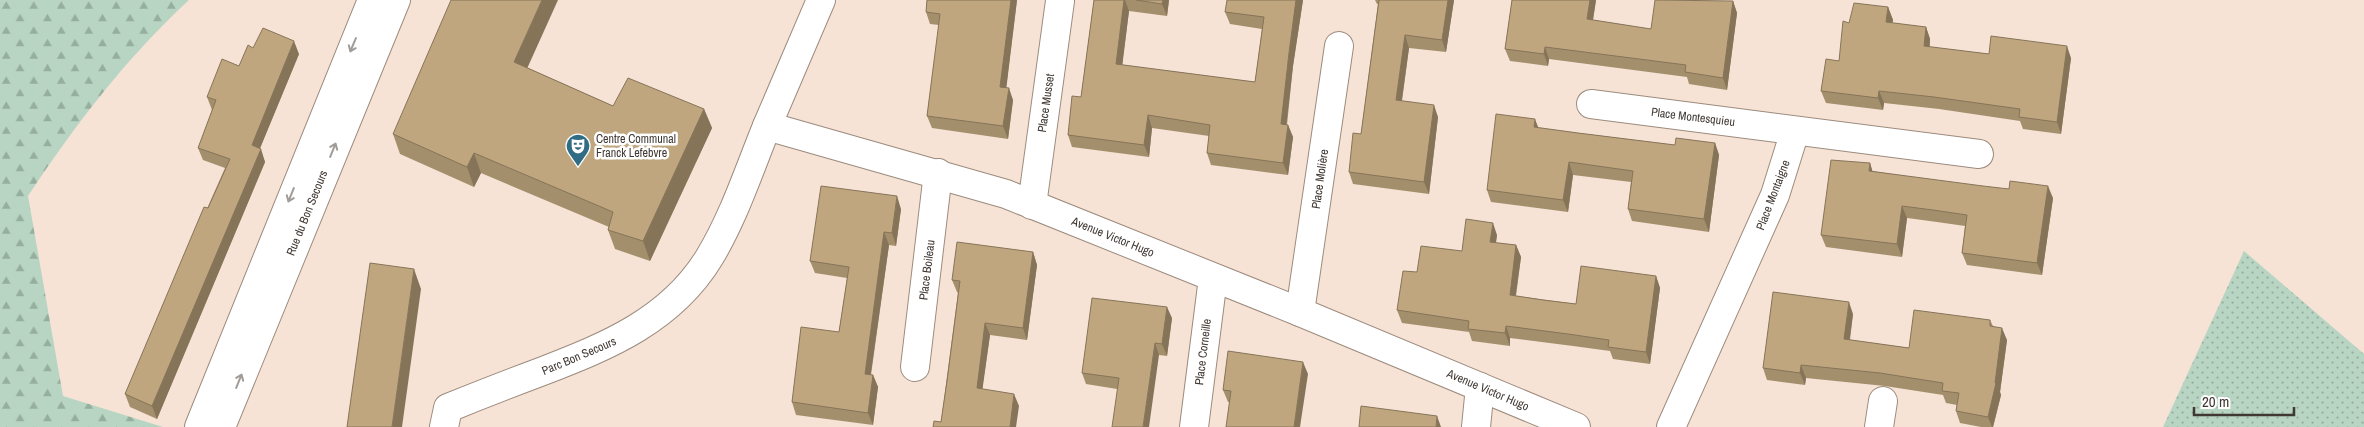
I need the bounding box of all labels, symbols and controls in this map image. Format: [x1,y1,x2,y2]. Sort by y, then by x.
one-way arrow [347,37,357,52]
street label: Place Musset [1034,72,1058,133]
street label: Place Montesquieu [1650,104,1736,130]
place label: Centre Communal Franck Lefebvre [596,131,676,161]
theatre icon: Centre Communal Franck Lefebvre [565,133,591,167]
one-way arrow [328,143,338,158]
street label: Place Molière [1308,148,1332,210]
street label: Place Montaigne [1752,158,1794,232]
street label: Rue du Bon Secours [283,168,331,258]
one-way arrow [286,187,295,202]
street label: Avenue Victor Hugo [1068,213,1157,261]
street label: Place Boileau [915,239,939,301]
street label: Place Corneille [1191,318,1215,386]
street label: Parc Bon Secours [539,333,619,379]
street label: Avenue Victor Hugo [1444,365,1532,415]
one-way arrow [235,374,244,389]
scale bar [2194,384,2294,416]
text: 20 m [2202,391,2229,412]

